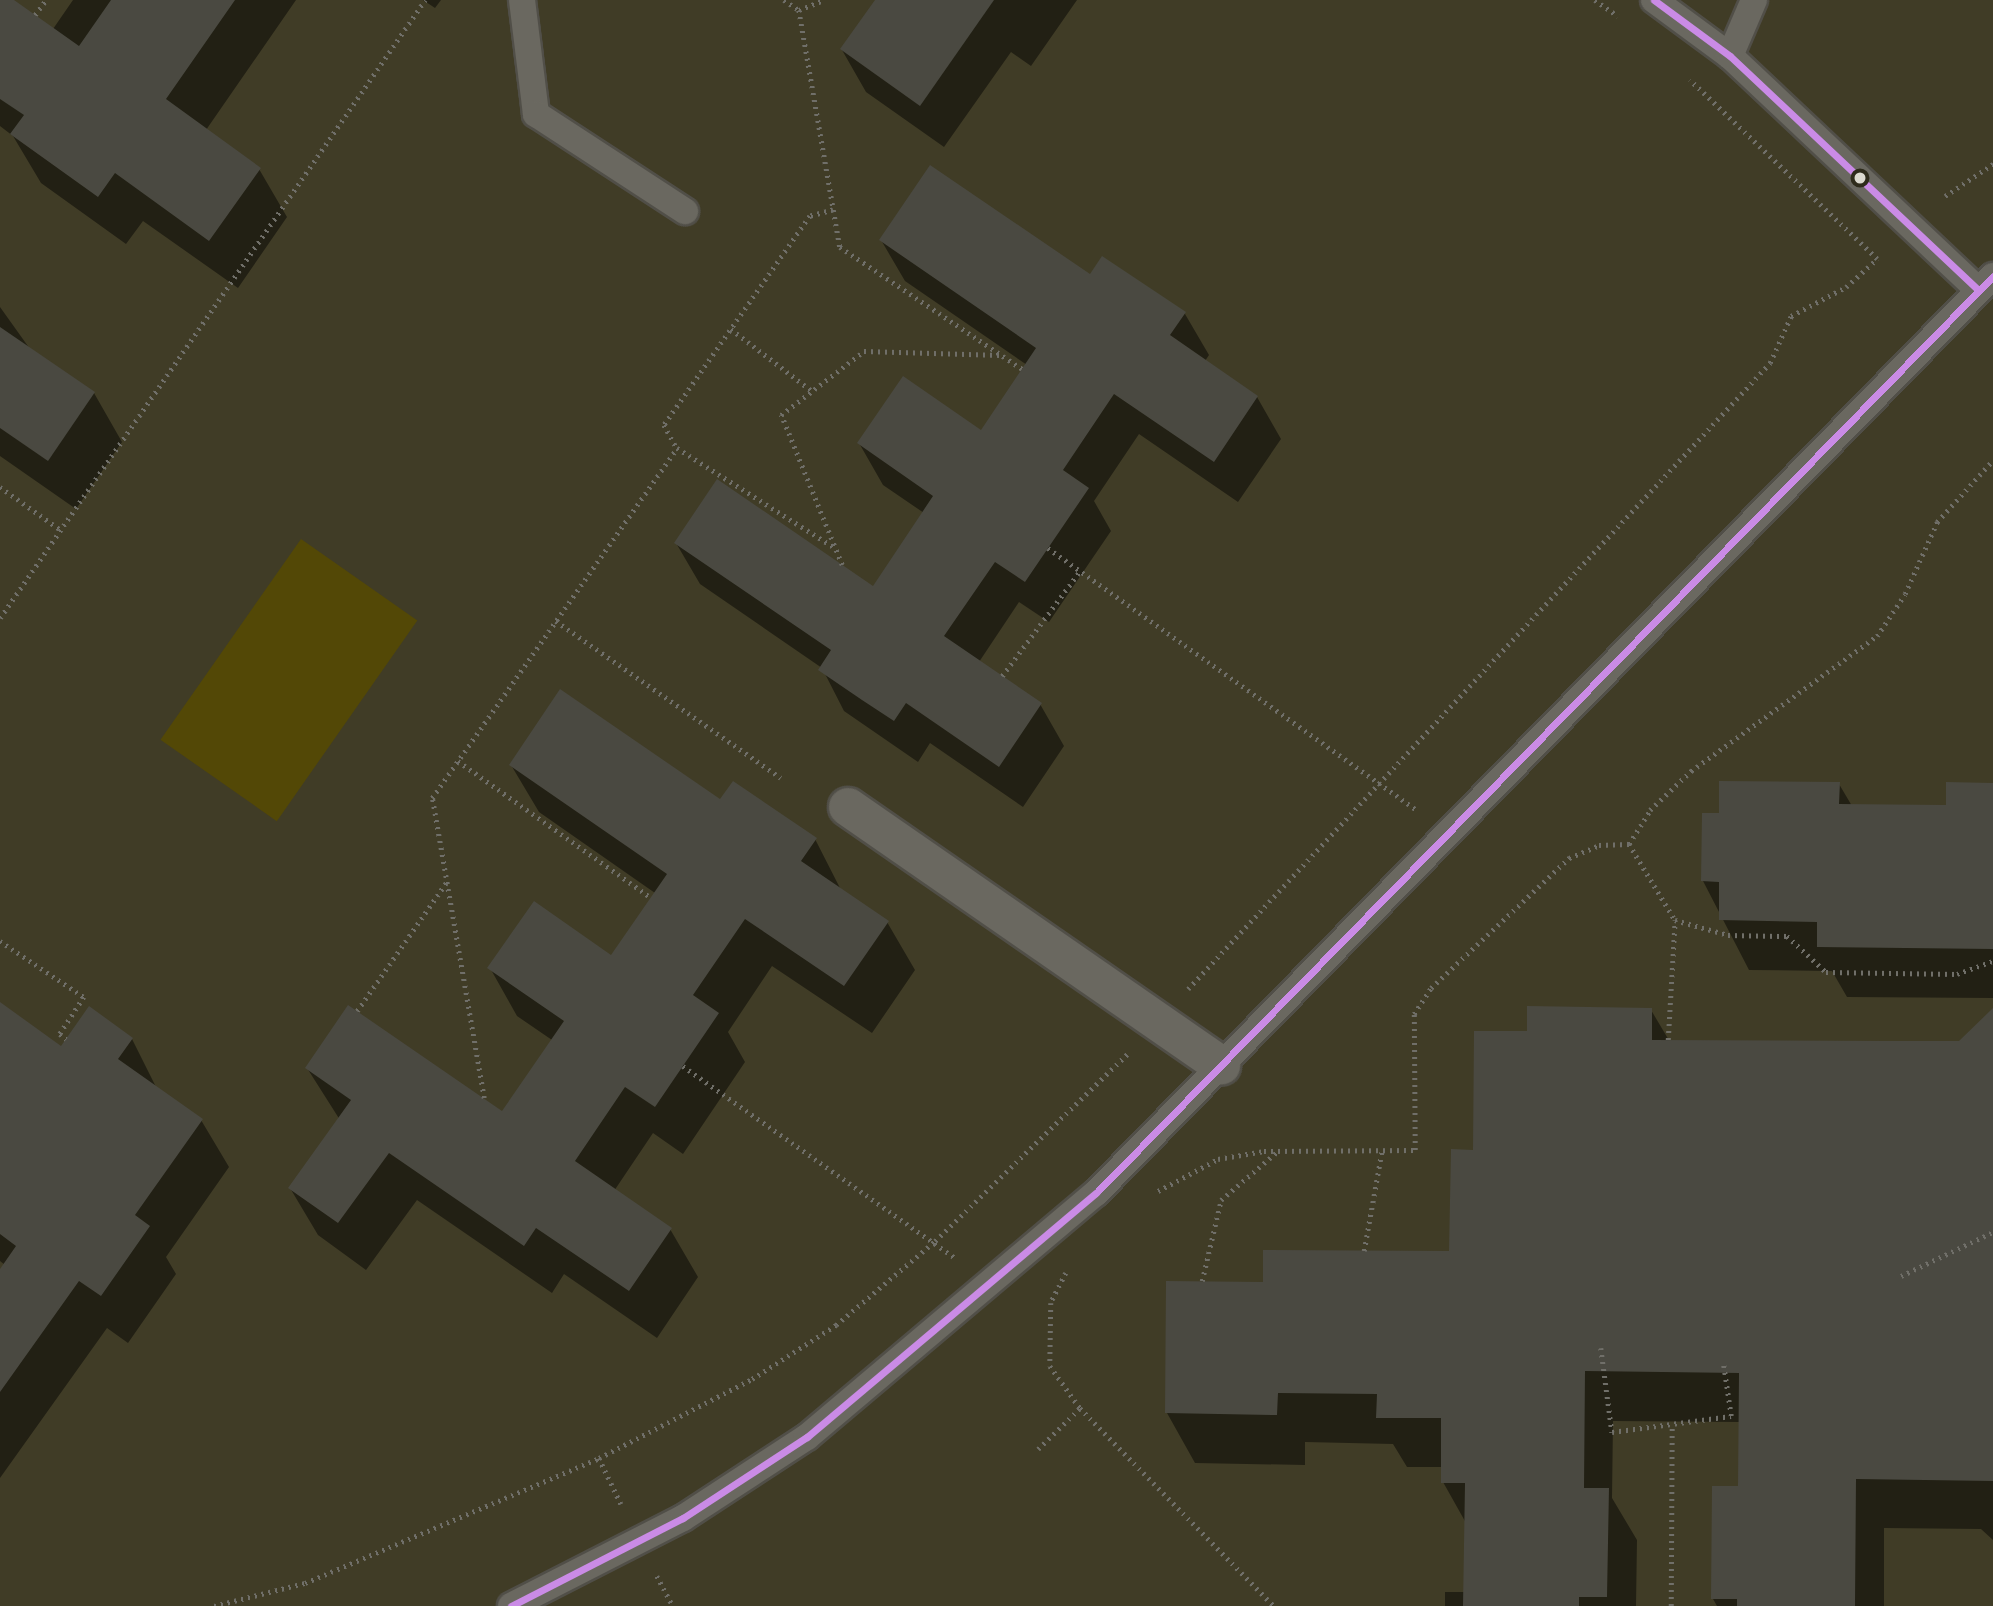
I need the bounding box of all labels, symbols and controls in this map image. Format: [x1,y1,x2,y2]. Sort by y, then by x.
unlabelled marker [1853,171,1867,185]

